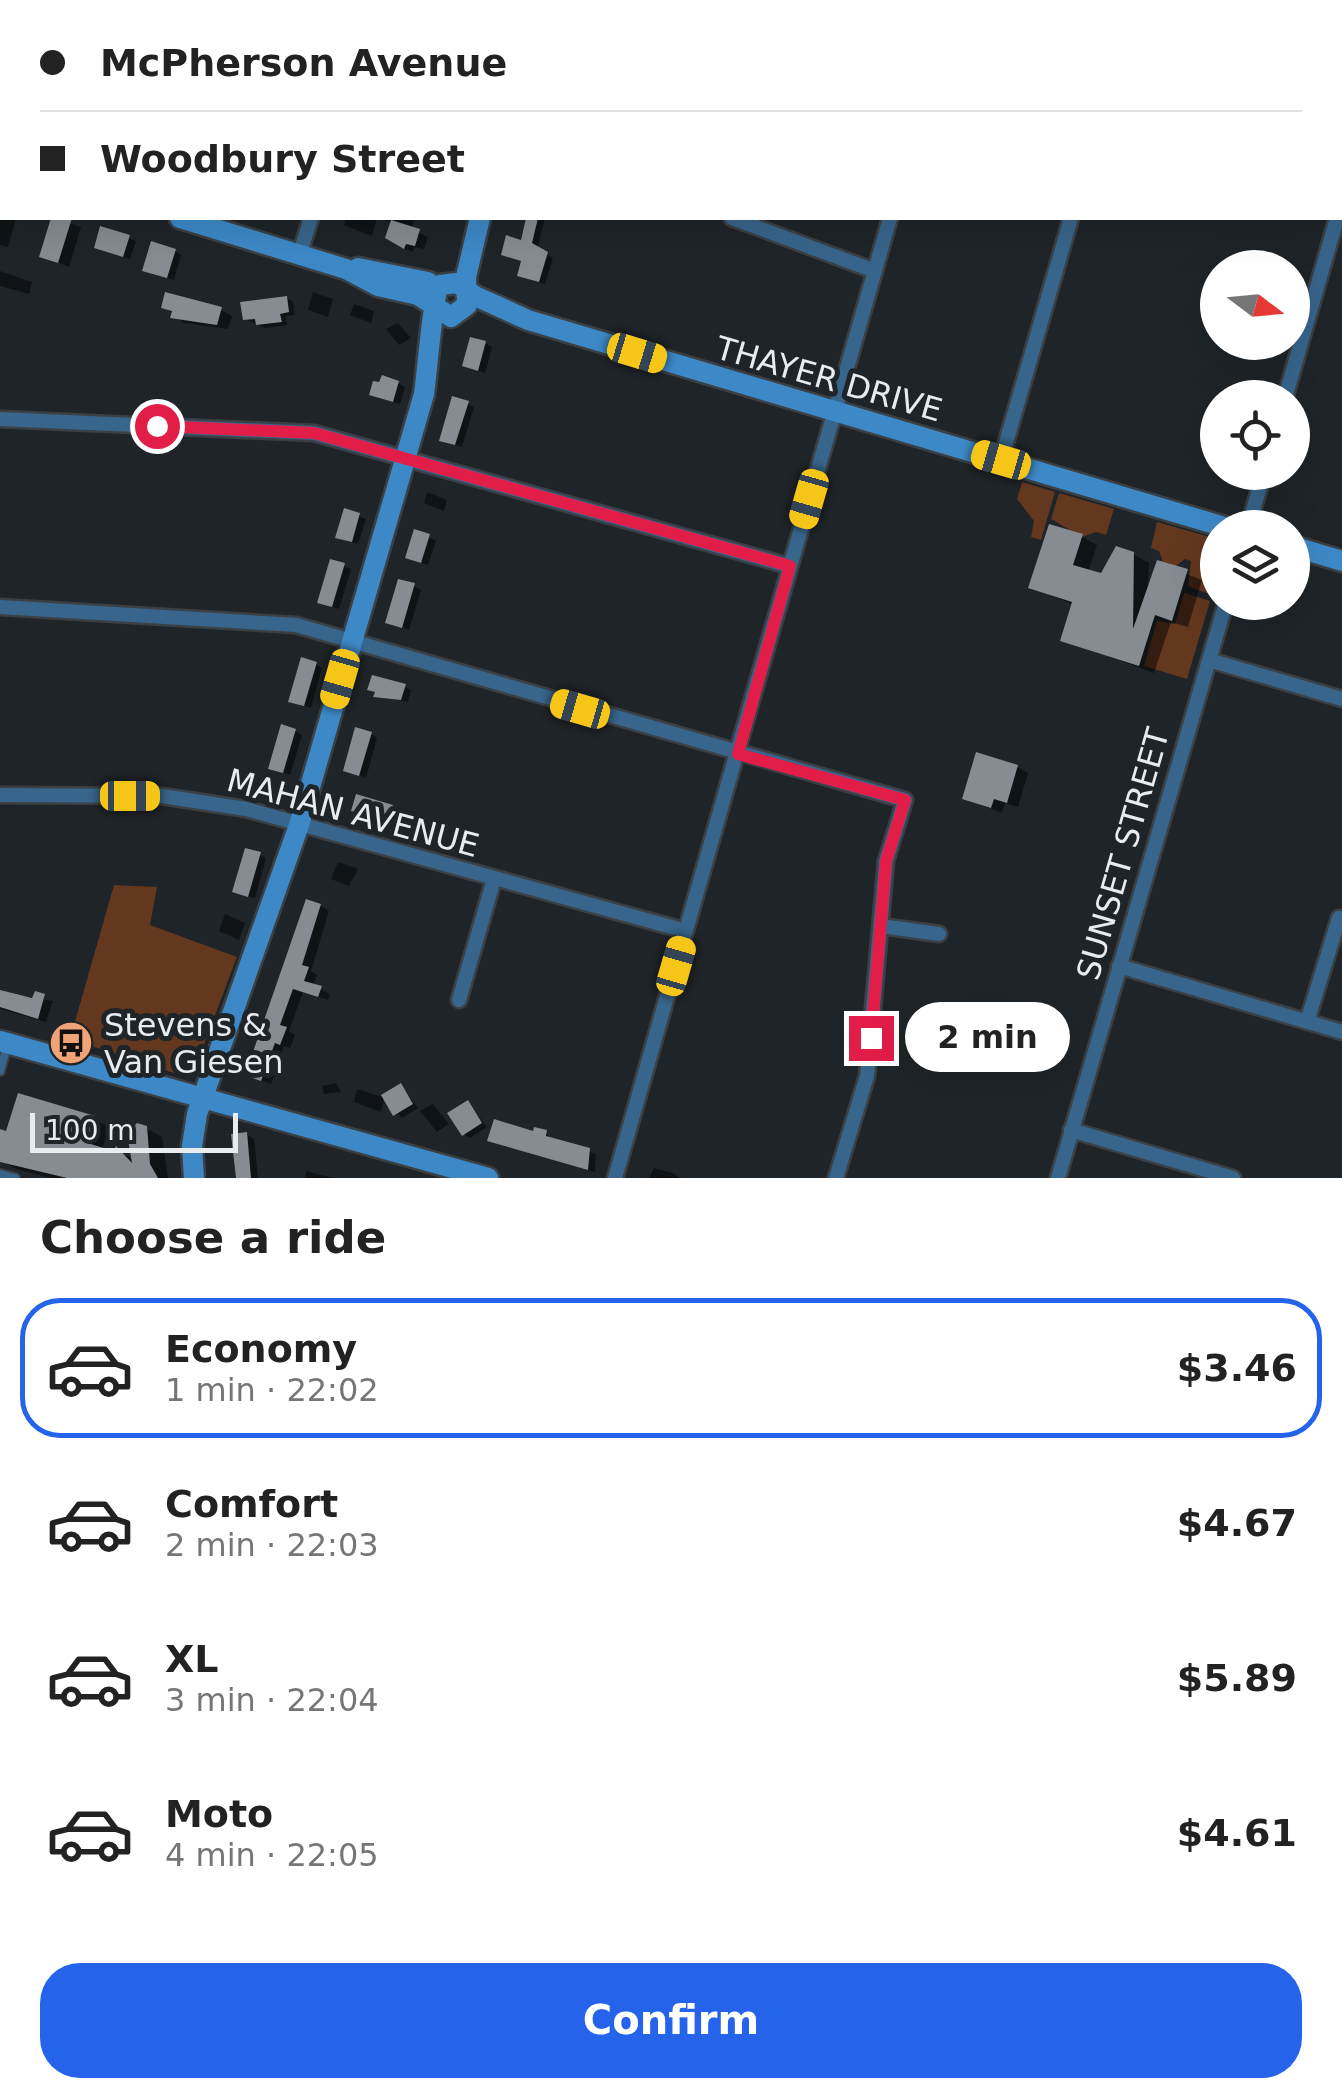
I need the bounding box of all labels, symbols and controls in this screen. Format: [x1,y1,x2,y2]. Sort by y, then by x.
text: McPherson Avenue [100,41,507,85]
text: Woodbury Street [100,137,465,181]
north arrow [1200,250,1310,360]
map controls [1200,250,1310,620]
street label: THAYER DRIVE [711,328,947,429]
car [604,330,670,376]
button: locate [1200,380,1310,490]
route start [135,404,180,449]
car [968,437,1034,483]
car [786,466,832,532]
button: layers [1200,510,1310,620]
car [317,646,363,712]
car [547,686,613,732]
street label: SUNSET STREET [1069,723,1177,984]
street label: MAHAN AVENUE [223,761,483,865]
car [100,781,160,811]
car [653,933,699,999]
callout: 2 min [906,1003,1071,1073]
place label: Stevens & Van Giesen [104,1006,283,1081]
route end [849,1016,894,1061]
text: 2 min [937,1018,1038,1056]
bus stop icon: Stevens & Van Giesen [48,1020,94,1066]
scale bar [30,1108,238,1152]
text: 100 m [45,1114,135,1147]
text: Choose a ride [40,1211,386,1264]
icon: car [45,1323,135,1413]
text: Economy [165,1327,357,1371]
text: $3.46 [1177,1346,1297,1390]
text: 1 min · 22:02 [165,1371,379,1409]
icon: car [45,1478,135,1568]
text: Comfort [165,1482,338,1526]
text: $4.67 [1177,1501,1297,1545]
text: 2 min · 22:03 [165,1526,379,1564]
icon: car [45,1633,135,1723]
text: XL [165,1637,219,1681]
text: $5.89 [1177,1656,1297,1700]
text: 3 min · 22:04 [165,1681,379,1719]
icon: car [45,1788,135,1878]
text: Moto [165,1792,273,1836]
text: $4.61 [1177,1811,1297,1855]
text: 4 min · 22:05 [165,1836,379,1874]
button: Confirm [40,1963,1302,2078]

